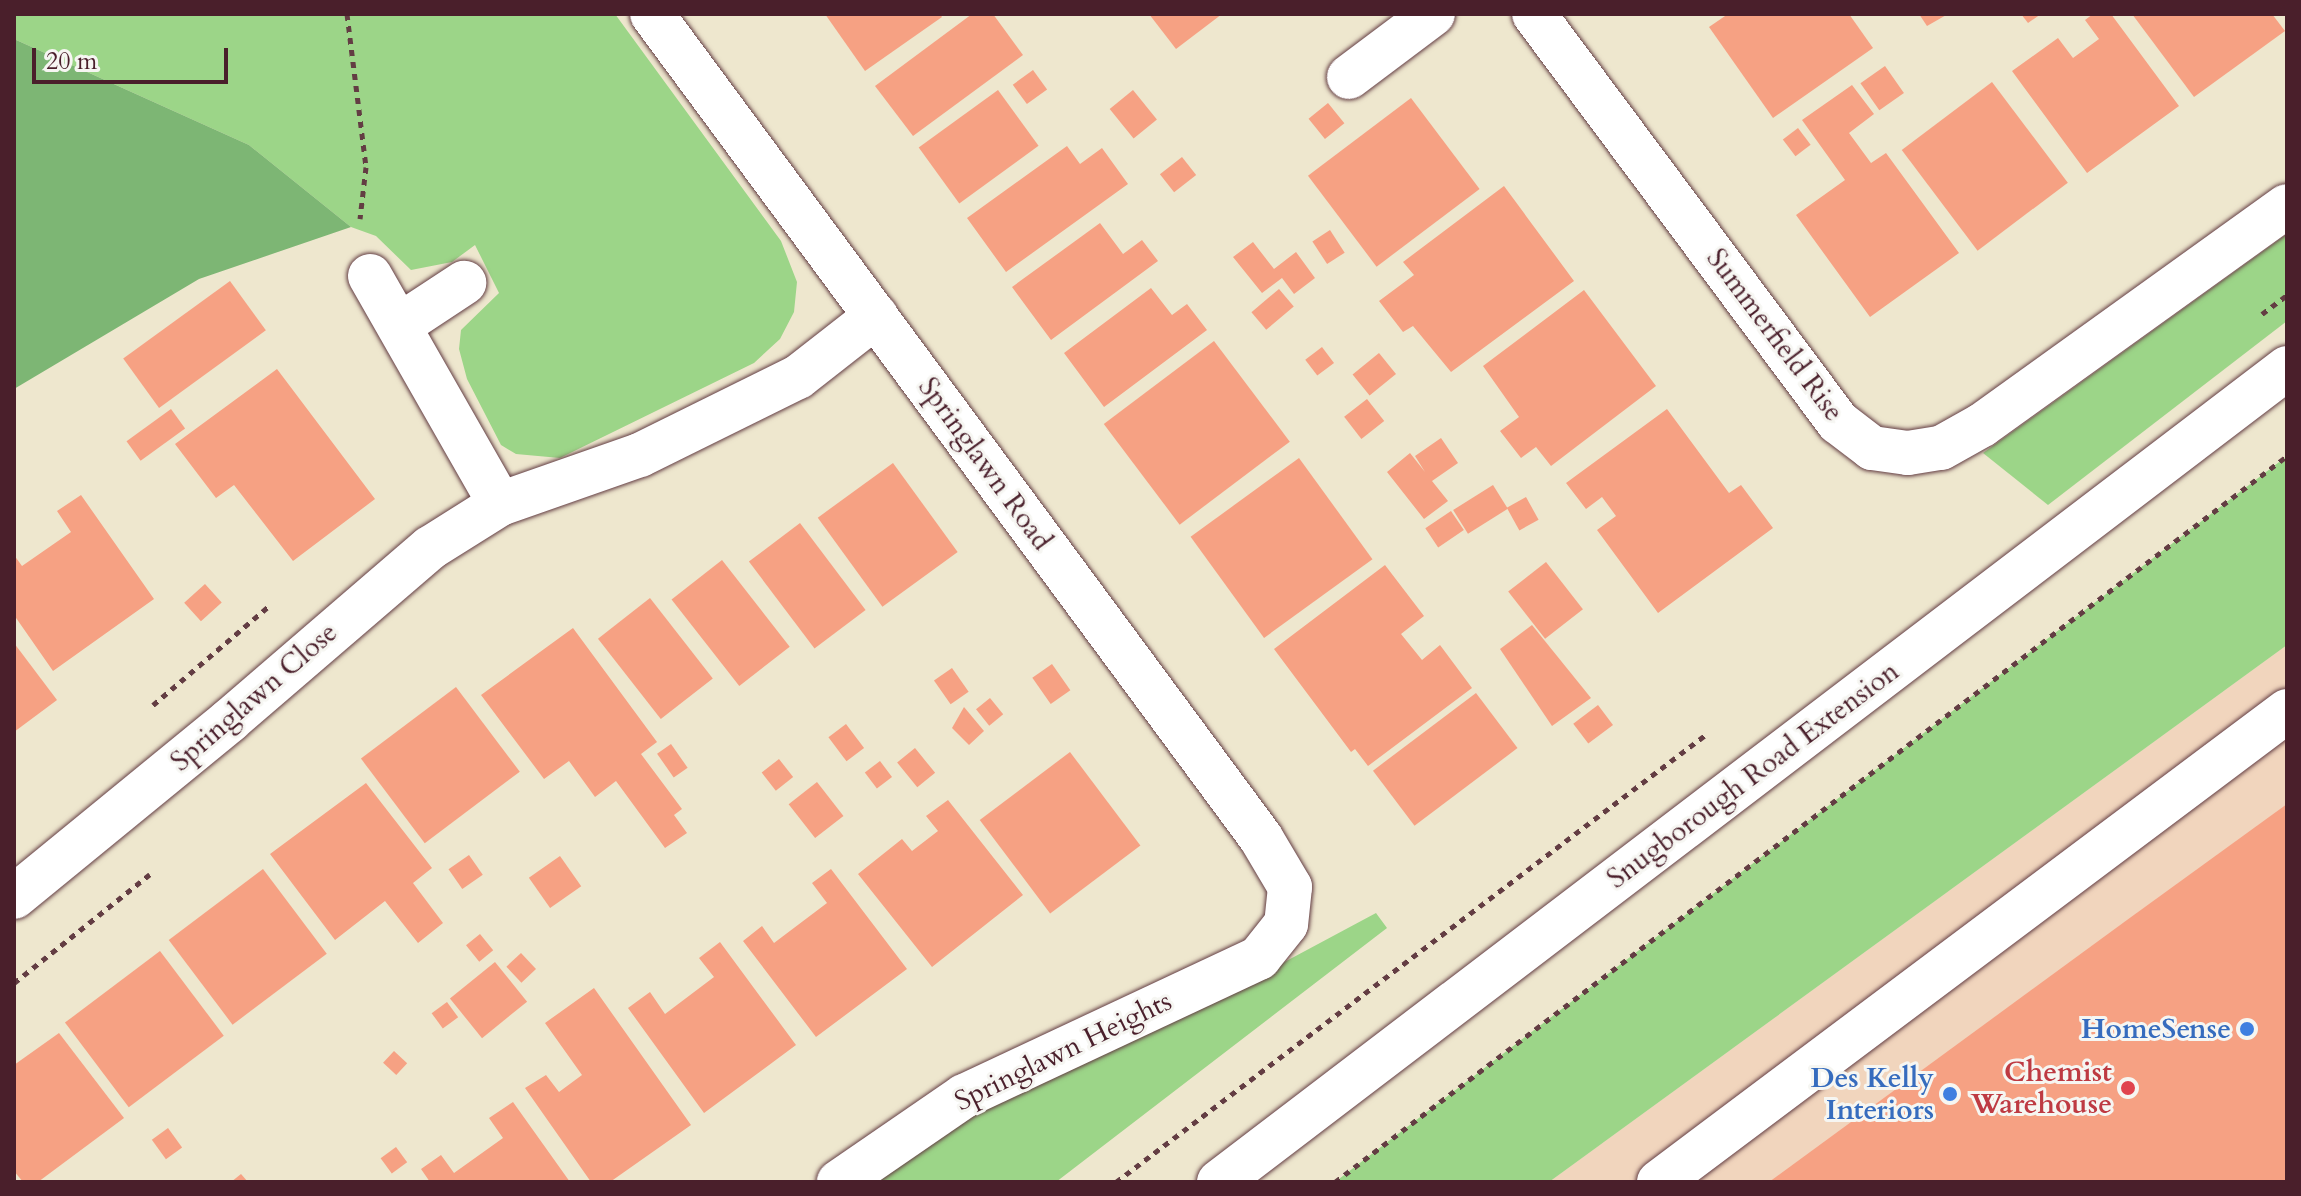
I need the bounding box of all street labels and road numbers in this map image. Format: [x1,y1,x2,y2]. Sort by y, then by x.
street label: Summerfield Rise [1699,242,1851,428]
street label: Springlawn Road [911,371,1059,557]
street label: Springlawn Close [164,616,344,778]
street label: Snugborough Road Extension [1601,654,1905,896]
street label: Springlawn Heights [949,984,1177,1118]

